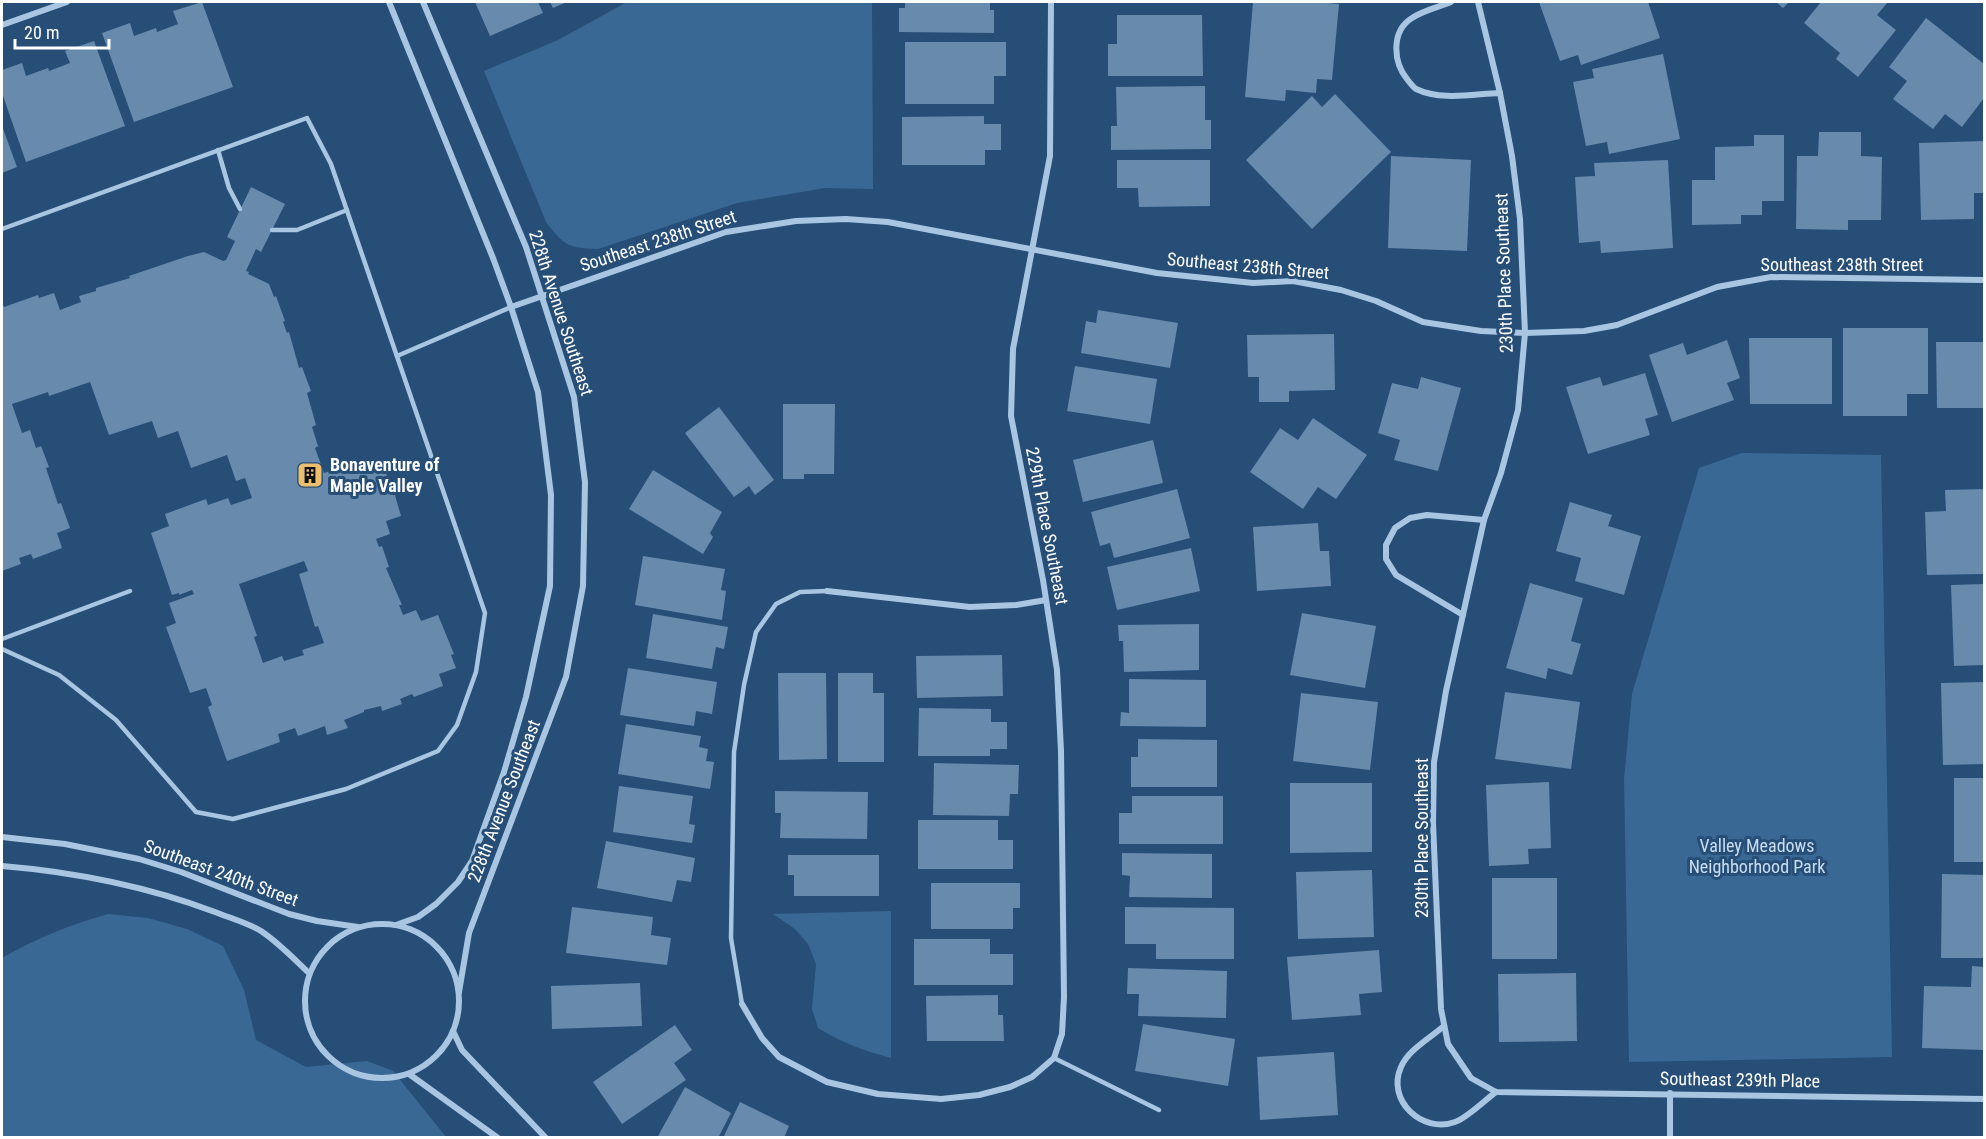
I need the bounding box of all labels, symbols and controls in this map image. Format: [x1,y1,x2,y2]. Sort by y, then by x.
scale bar [15,12,110,50]
text: 20 m [24,22,59,43]
street label: 230th Place Southeast [1490,193,1517,353]
street label: Southeast 238th Street [577,205,739,276]
street label: 228th Avenue Southeast [525,228,598,398]
street label: Southeast 238th Street [1166,248,1330,283]
street label: Southeast 238th Street [1761,254,1923,275]
street label: 229th Place Southeast [1022,445,1073,606]
place label: Bonaventure of Maple Valley [330,454,440,496]
building icon: Bonaventure of Maple Valley [295,460,325,490]
street label: 228th Avenue Southeast [463,717,544,885]
street label: 230th Place Southeast [1411,758,1432,918]
street label: Southeast 240th Street [141,835,301,910]
park label: Valley Meadows Neighborhood Park [1689,835,1825,877]
street label: Southeast 239th Place [1660,1068,1820,1091]

